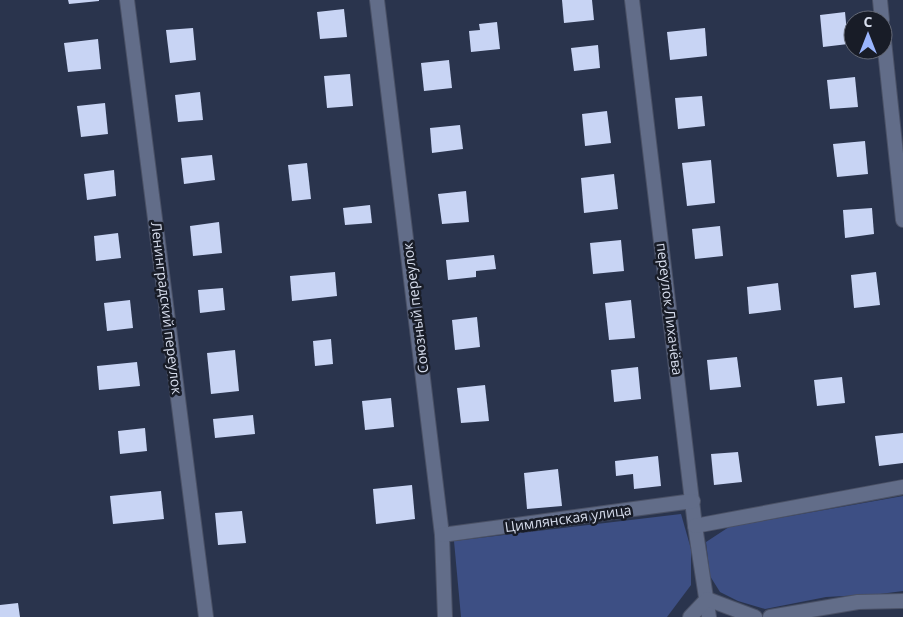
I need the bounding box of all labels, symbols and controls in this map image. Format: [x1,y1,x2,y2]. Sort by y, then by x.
north arrow [843,10,893,60]
text: С [864,12,873,31]
street label: Ленинградский переулок [147,221,187,396]
street label: Союзный переулок [397,241,432,374]
street label: переулок Лихачёва [652,242,688,376]
street label: Цимлянская улица [503,500,633,536]

